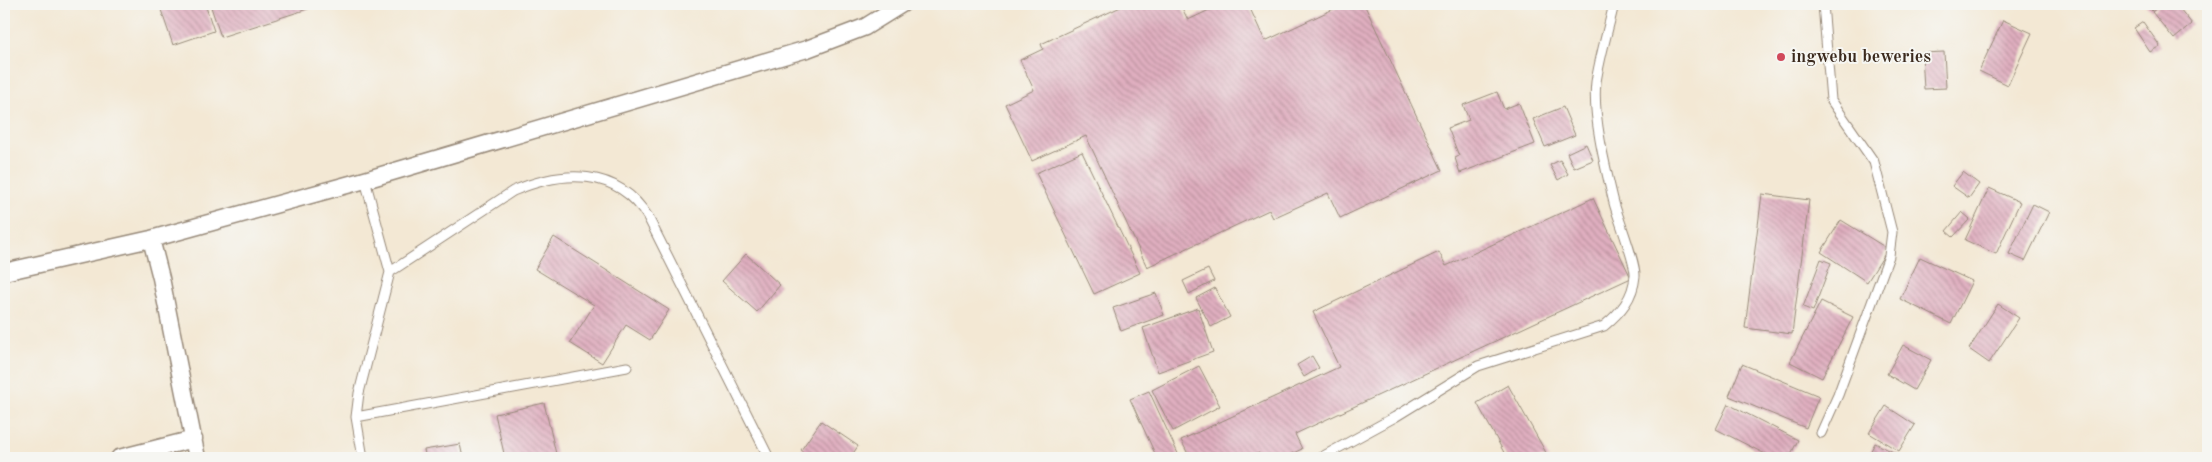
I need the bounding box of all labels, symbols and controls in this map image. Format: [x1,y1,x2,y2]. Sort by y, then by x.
place label: ingwebu beweries [1791,48,1931,66]
marker: ingwebu beweries [1775,51,1787,63]

